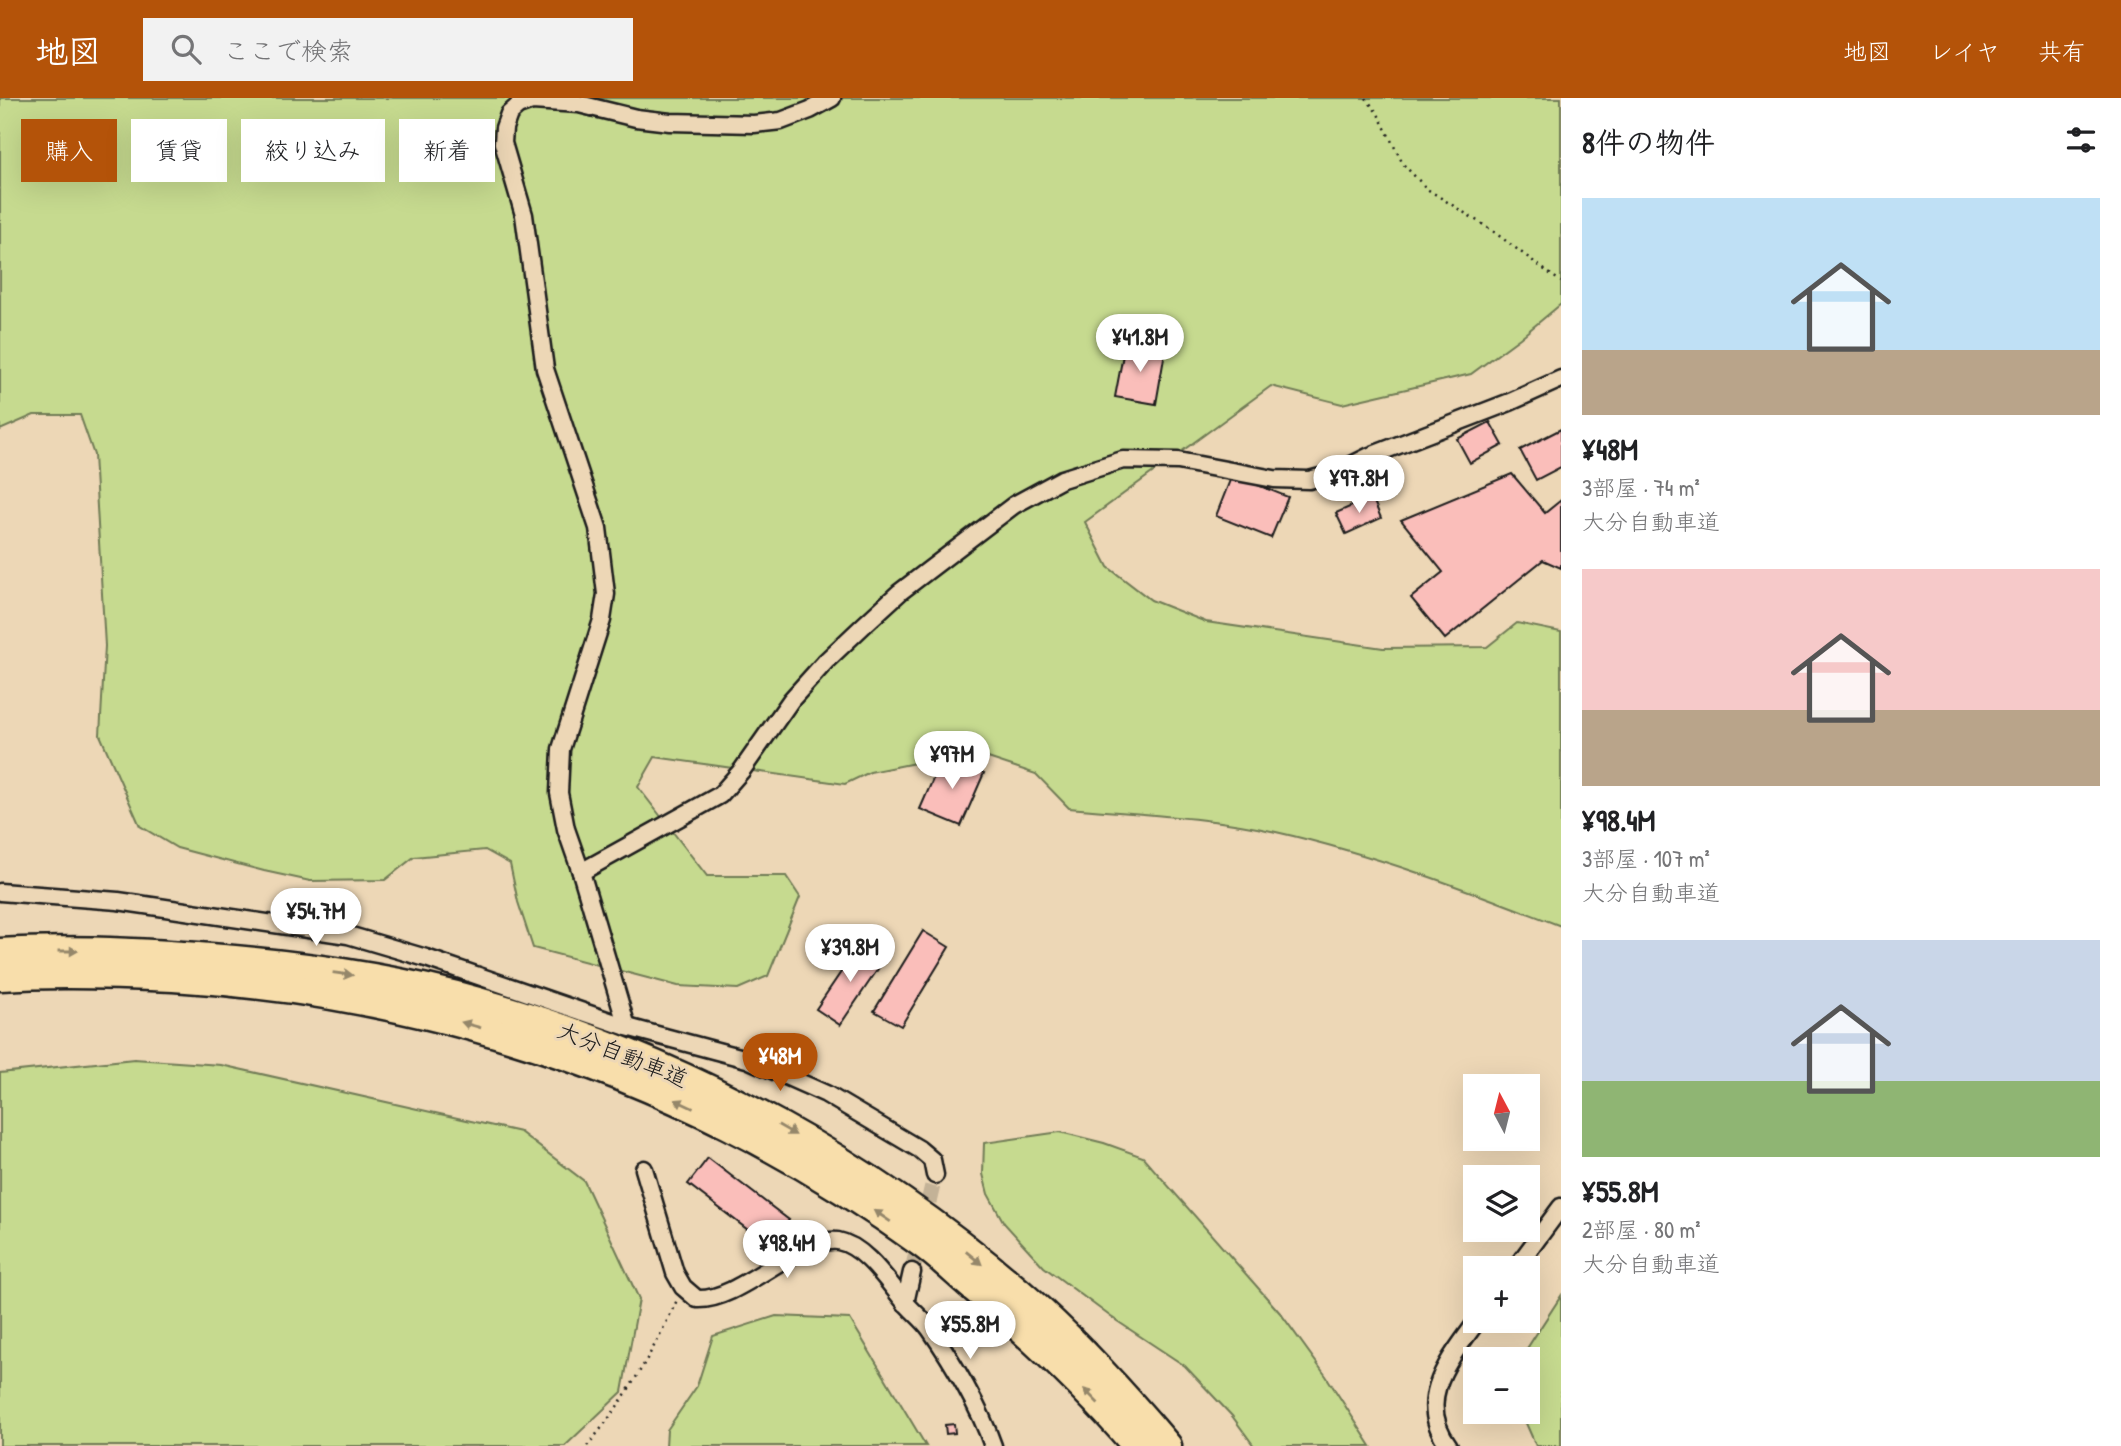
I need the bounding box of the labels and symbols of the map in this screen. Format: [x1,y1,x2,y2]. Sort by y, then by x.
pin: ¥41.8M [1083,314,1197,374]
pin: ¥97.8M [1302,456,1416,515]
pin: ¥97M [911,732,993,791]
pin: ¥54.7M [259,888,373,948]
pin: ¥39.8M [793,924,907,984]
one-way arrow [57,945,79,957]
one-way arrow [333,968,355,979]
street label: 大分自動車道 [553,1014,693,1094]
one-way arrow [460,1019,482,1030]
pin: ¥48M [739,1034,821,1093]
north arrow [1463,1074,1540,1152]
one-way arrow [674,1098,694,1110]
one-way arrow [777,1124,796,1136]
one-way arrow [872,1210,891,1223]
pin: ¥98.4M [730,1220,844,1280]
one-way arrow [965,1250,983,1265]
pin: ¥55.8M [913,1302,1027,1361]
one-way arrow [1083,1387,1100,1404]

